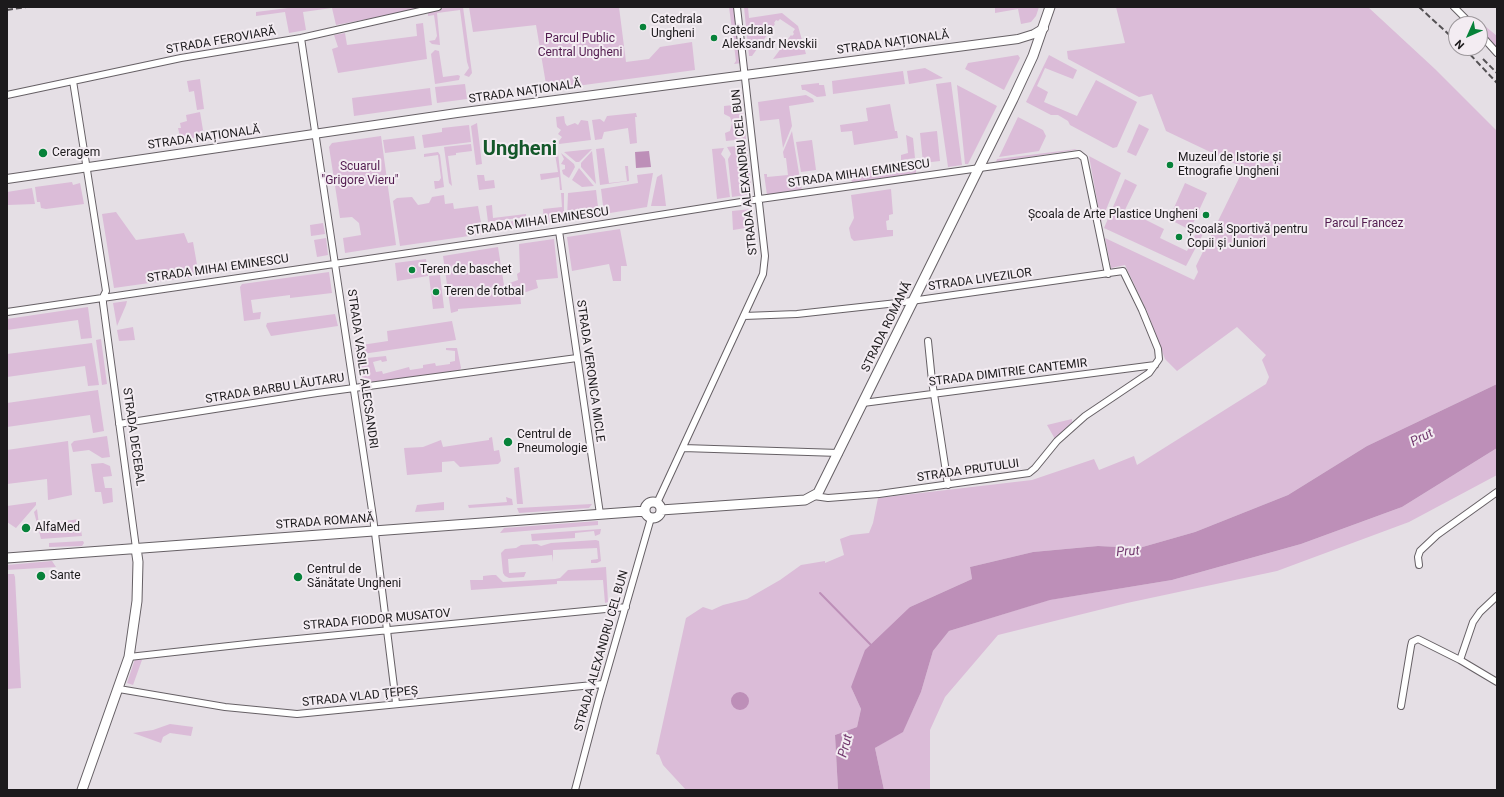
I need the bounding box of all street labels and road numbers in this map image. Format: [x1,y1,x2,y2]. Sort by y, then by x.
street label: STRADA FEROVIARĂ [165,24,277,58]
street label: STRADA NAȚIONALĂ [836,28,950,58]
street label: STRADA NAȚIONALĂ [468,77,582,107]
street label: STRADA ALEXANDRU CEL BUN [729,88,761,256]
street label: STRADA NAȚIONALĂ [147,123,261,153]
street label: STRADA MIHAI EMINESCU [787,157,931,191]
street label: STRADA MIHAI EMINESCU [466,205,610,239]
street label: STRADA MIHAI EMINESCU [146,252,290,286]
street label: STRADA LIVEZILOR [927,266,1033,294]
street label: STRADA ROMANĂ [859,280,915,374]
street label: STRADA VASILE ALECSANDRI [344,288,380,450]
street label: STRADA VERONICA MICLE [573,299,607,443]
street label: STRADA DIMITRIE CANTEMIR [928,356,1088,390]
street label: STRADA BARBU LĂUTARU [204,371,346,407]
street label: STRADA DECEBAL [119,387,147,487]
street label: STRADA PRUTULUI [916,457,1020,485]
street label: STRADA ROMANĂ [275,511,375,533]
street label: STRADA ALEXANDRU CEL BUN [572,569,632,733]
street label: STRADA FIODOR MUSATOV [303,606,451,634]
street label: STRADA VLAD ŢEPEȘ [301,684,419,710]

